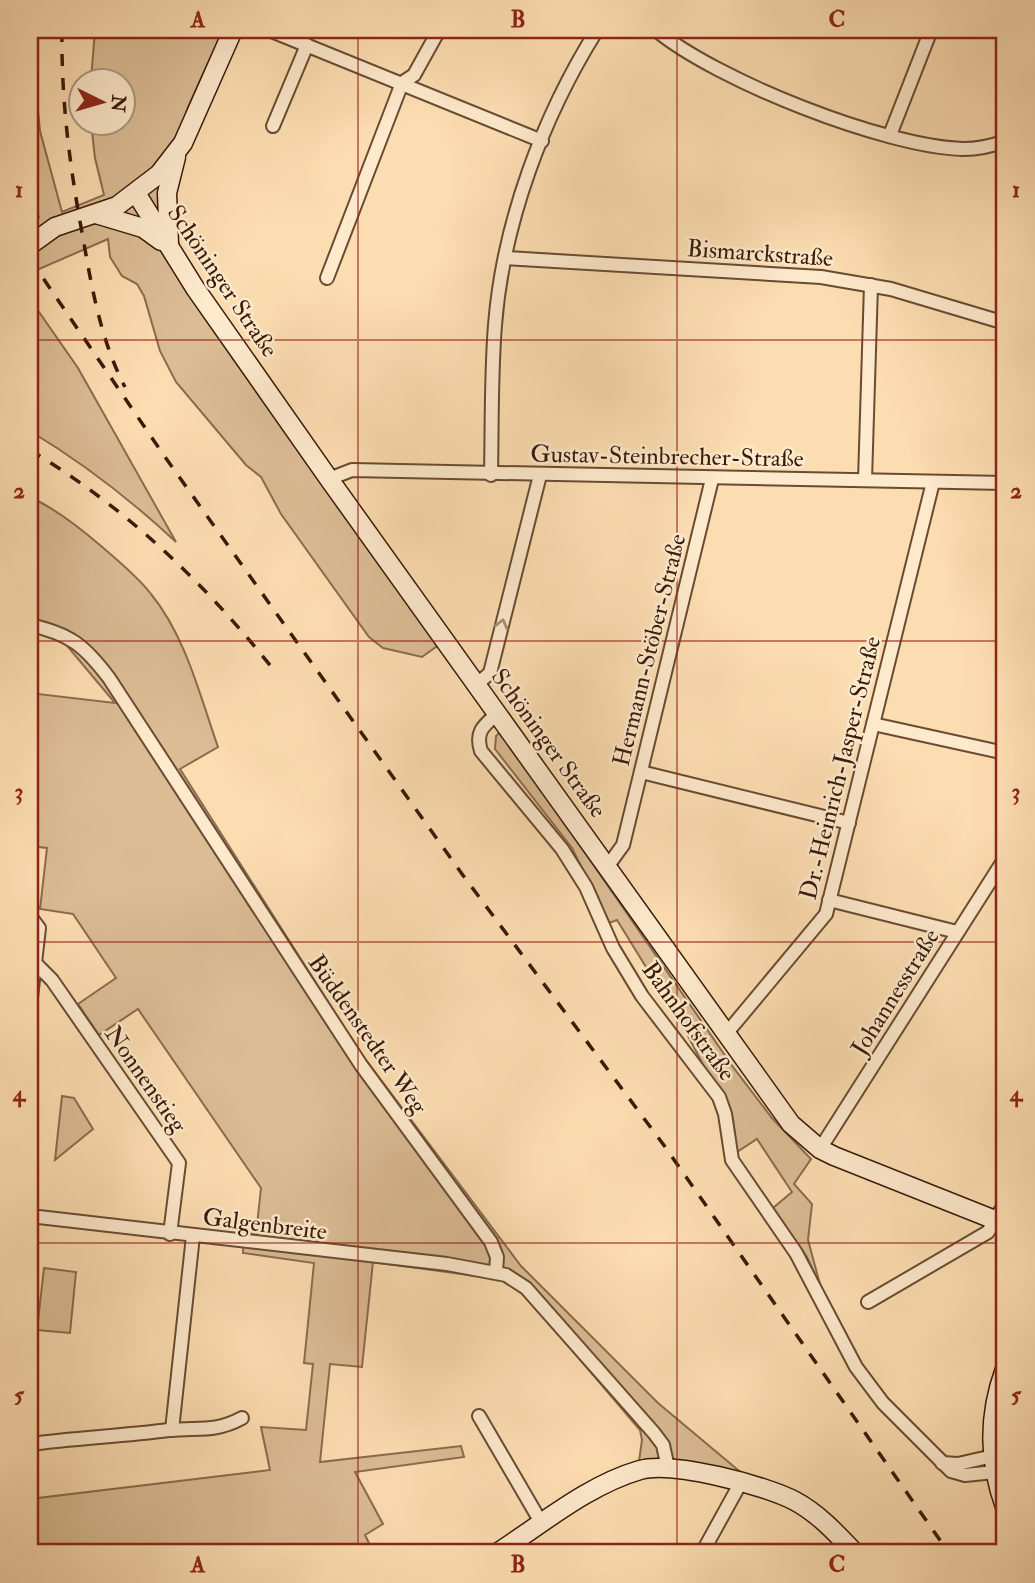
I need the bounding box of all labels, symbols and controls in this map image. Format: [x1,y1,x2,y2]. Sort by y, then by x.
text: A [190,5,206,34]
text: B [510,5,526,34]
text: C [829,5,845,34]
north arrow [66,66,136,136]
text: N [105,93,131,114]
text: 1 [15,175,23,204]
text: 1 [1012,175,1020,204]
street label: Schöninger Straße [160,199,285,363]
street label: Bismarckstraße [686,233,834,274]
street label: Gustav-Steinbrecher-Straße [530,439,804,474]
text: 2 [13,476,25,505]
text: 2 [1010,476,1022,505]
street label: Hermann-Stöber-Straße [606,531,693,769]
one-way arrow [494,619,508,631]
street label: Dr.-Heinrich-Jasper-Straße [793,633,888,903]
street label: Schöninger Straße [484,663,613,824]
text: 3 [15,777,23,806]
text: 3 [1012,777,1020,806]
street label: Johannesstraße [844,923,947,1062]
street label: Büddenstedter Weg [301,948,435,1121]
street label: Bahnhofstraße [635,955,742,1087]
street label: Nonnenstieg [97,1020,194,1140]
text: 4 [12,1079,27,1108]
text: 4 [1009,1079,1024,1108]
street label: Galgenbreite [201,1201,329,1247]
text: 5 [14,1380,25,1409]
text: 5 [1011,1380,1022,1409]
text: A [190,1550,206,1579]
text: B [510,1550,526,1579]
text: C [829,1550,845,1579]

